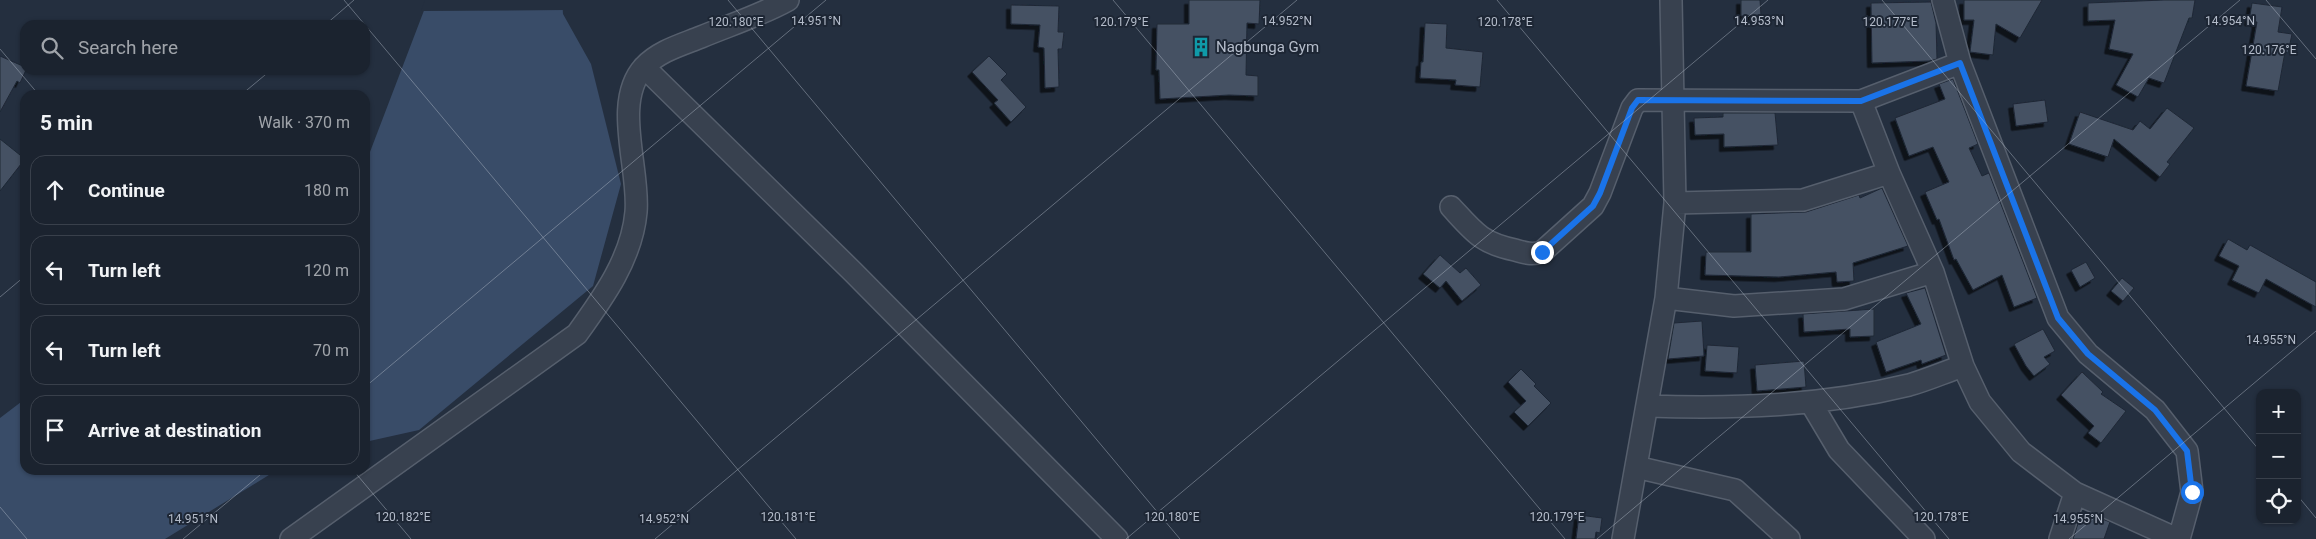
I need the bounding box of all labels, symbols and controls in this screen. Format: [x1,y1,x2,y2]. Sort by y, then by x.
text: 14.951°N [791,14,841,28]
text: 14.952°N [1262,14,1312,28]
text: 14.953°N [1734,14,1784,28]
text: 14.954°N [2205,14,2255,28]
text: 120.180°E [709,15,764,29]
text: 120.179°E [1094,15,1149,29]
text: 120.178°E [1478,15,1533,29]
text: 120.177°E [1863,15,1918,29]
search box [20,20,370,75]
icon: search [38,34,66,62]
text: Search here [78,36,178,59]
building icon: Nagbunga Gym [1190,36,1212,58]
place label: Nagbunga Gym [1216,38,1319,56]
text: 120.176°E [2242,43,2297,57]
text: 5 min [40,111,93,135]
text: Walk · 370 m [258,113,350,132]
icon: ahead [41,176,69,204]
text: Continue [88,179,165,202]
text: 180 m [304,181,349,200]
route end [1531,241,1554,264]
icon: left [41,256,69,284]
text: Turn left [88,259,161,282]
text: 120 m [304,261,349,280]
text: 14.955°N [2246,333,2296,347]
icon: left [41,336,69,364]
text: Turn left [88,339,161,362]
text: 70 m [313,341,349,360]
map controls [2256,389,2301,524]
button: + [2256,389,2301,434]
icon: arrive [41,416,69,444]
text: Arrive at destination [88,419,261,442]
button: − [2256,434,2301,479]
button: locate [2256,479,2301,524]
route start [2181,481,2204,504]
text: 120.182°E [376,510,431,524]
text: 120.181°E [761,510,816,524]
text: 120.180°E [1145,510,1200,524]
text: 120.179°E [1530,510,1585,524]
text: 120.178°E [1914,510,1969,524]
text: 14.951°N [168,512,218,526]
text: 14.952°N [639,512,689,526]
text: 14.955°N [2053,512,2103,526]

